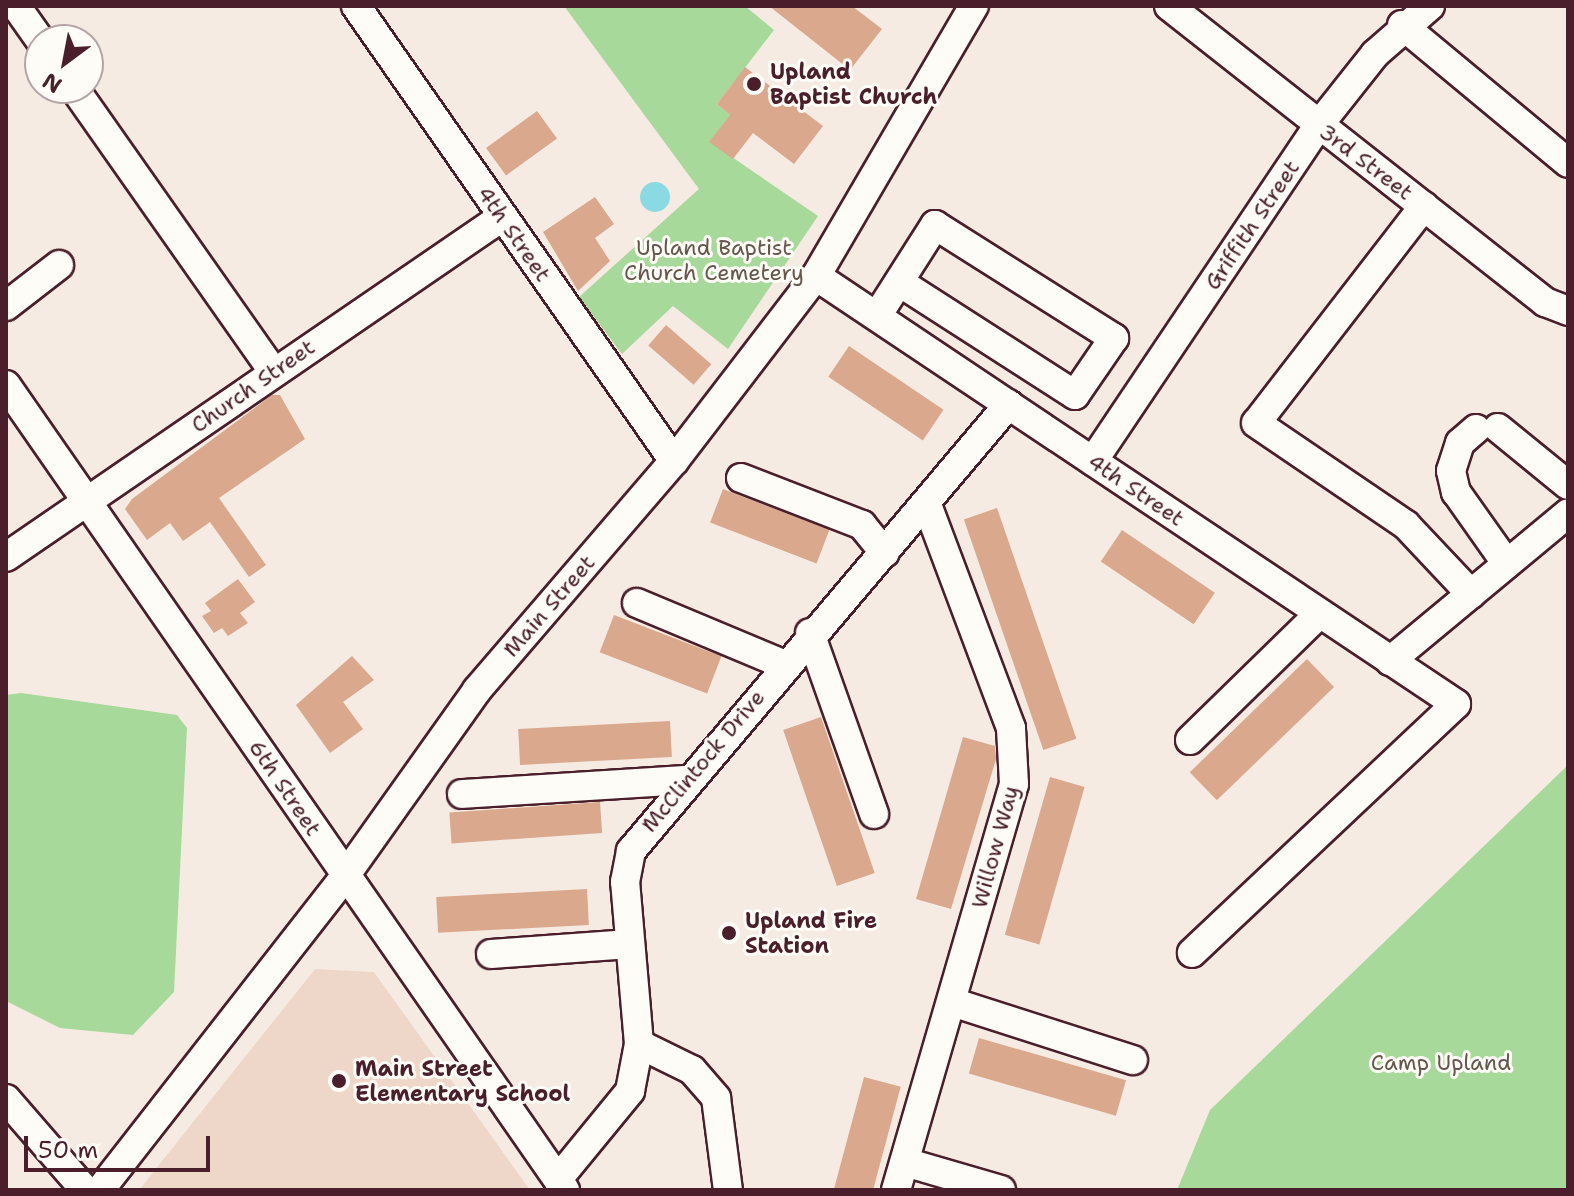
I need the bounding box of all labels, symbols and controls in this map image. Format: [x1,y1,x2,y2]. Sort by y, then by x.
north arrow [24,24,104,104]
place label: Upland Baptist Church [770,58,937,110]
text: N [37,66,67,100]
marker: Upland Baptist Church [745,75,763,93]
street label: 3rd Street [1314,118,1418,206]
street label: Griffith Street [1199,155,1305,295]
street label: 4th Street [472,181,556,287]
park label: Upland Baptist Church Cemetery [624,234,804,286]
street label: Church Street [186,334,320,438]
street label: 4th Street [1083,448,1189,532]
street label: Main Street [498,550,600,662]
street label: McClintock Drive [636,684,770,838]
street label: 6th Street [243,735,327,841]
street label: Willow Way [966,783,1024,911]
place label: Upland Fire Station [745,907,877,958]
marker: Upland Fire Station [720,924,738,942]
park label: Camp Upland [1371,1050,1511,1076]
place label: Main Street Elementary School [355,1055,570,1106]
marker: Main Street Elementary School [330,1072,348,1090]
scale bar [28,1120,214,1170]
text: 50 m [38,1134,98,1166]

